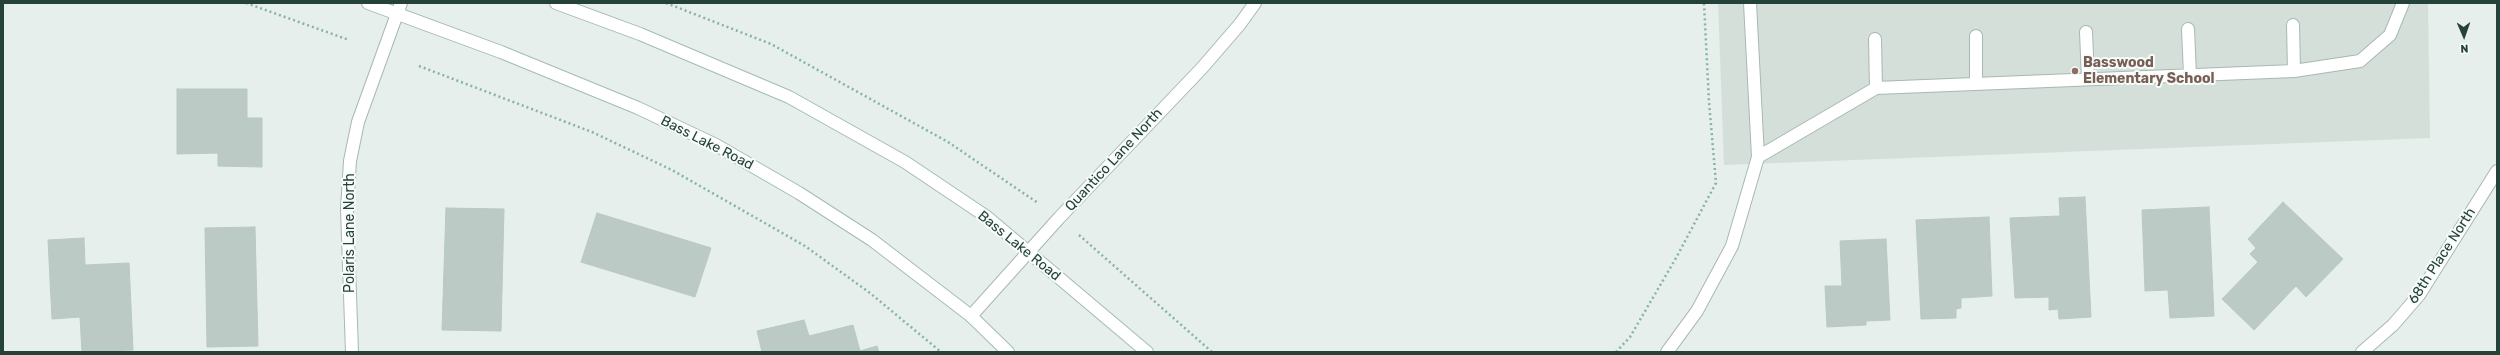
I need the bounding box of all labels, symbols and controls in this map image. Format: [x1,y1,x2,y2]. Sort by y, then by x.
north arrow [2444,16,2484,56]
text: N [2460,42,2469,55]
place label: Basswood Elementary School [2083,55,2215,88]
marker: Basswood Elementary School [2070,66,2080,76]
street label: Quantico Lane North [1062,105,1166,215]
street label: Bass Lake Road [658,112,756,174]
street label: Polaris Lane North [342,173,358,293]
street label: 68th Place North [2405,205,2479,307]
street label: Bass Lake Road [974,207,1064,285]

